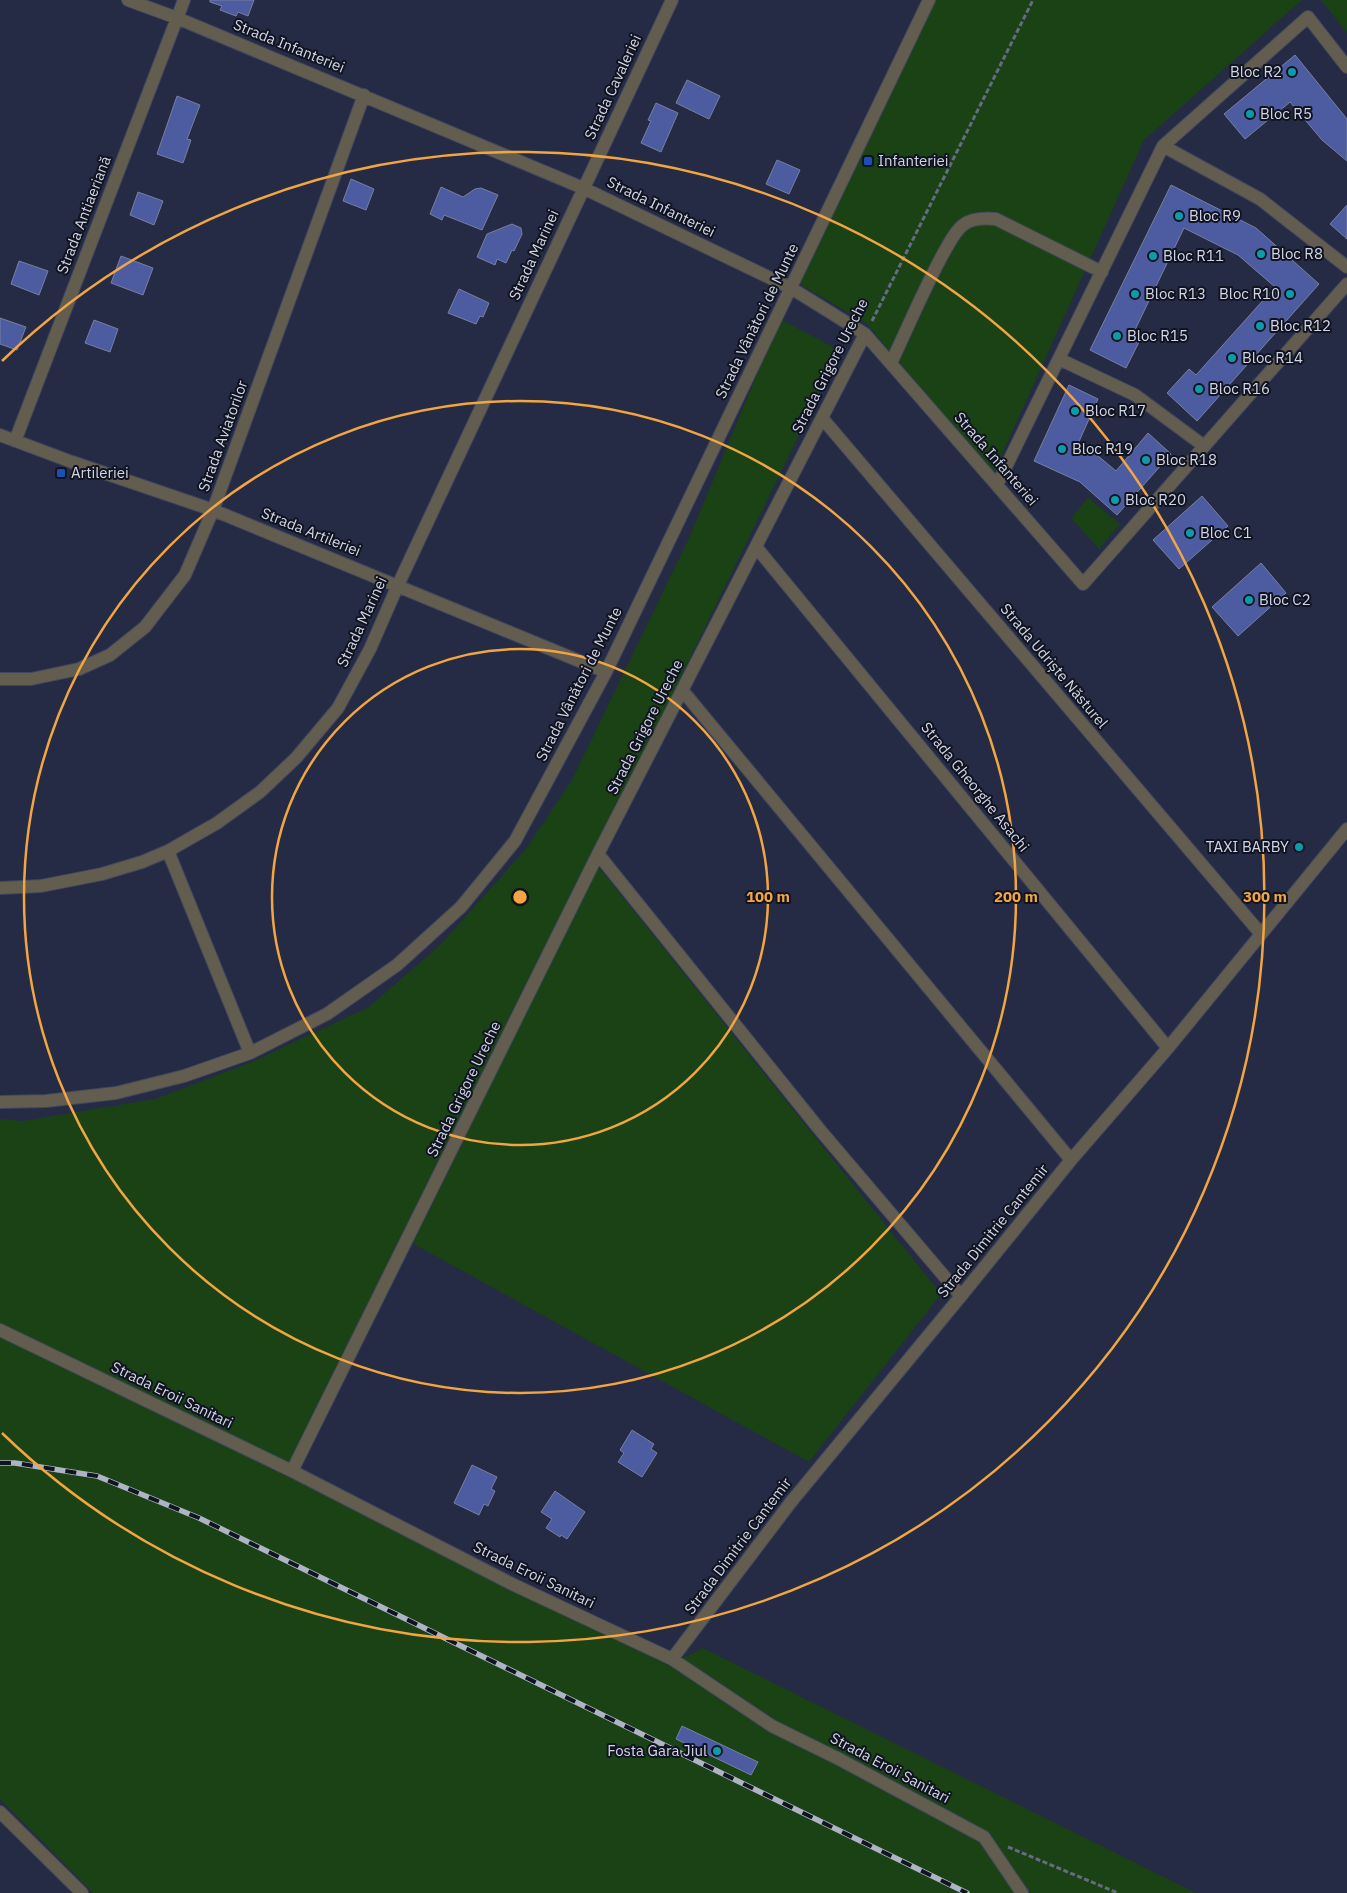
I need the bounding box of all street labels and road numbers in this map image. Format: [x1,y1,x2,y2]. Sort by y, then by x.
street label: Strada Infanteriei [231,15,348,76]
street label: Strada Cavaleriei [580,31,645,142]
street label: Strada Antiaeriană [52,153,115,277]
street label: Strada Infanteriei [604,172,719,241]
street label: Strada Marinei [504,207,563,303]
street label: Strada Vânători de Munte [711,240,802,402]
street label: Strada Grigore Ureche [787,295,872,436]
street label: Strada Aviatorilor [194,377,252,494]
street label: Strada Infanteriei [950,408,1042,510]
street label: Strada Artileriei [259,503,364,560]
street label: Strada Marinei [332,574,391,670]
street label: Strada Udriște Năsturel [997,599,1112,732]
street label: Strada Vânători de Munte [531,604,626,764]
street label: Strada Grigore Ureche [602,656,687,797]
street label: Strada Gheorghe Asachi [917,718,1034,855]
street label: Strada Grigore Ureche [422,1018,505,1160]
street label: Strada Dimitrie Cantemir [933,1160,1053,1301]
street label: Strada Eroii Sanitari [108,1357,236,1432]
street label: Strada Dimitrie Cantemir [680,1473,796,1618]
street label: Strada Eroii Sanitari [470,1537,598,1612]
street label: Strada Eroii Sanitari [827,1728,953,1807]

